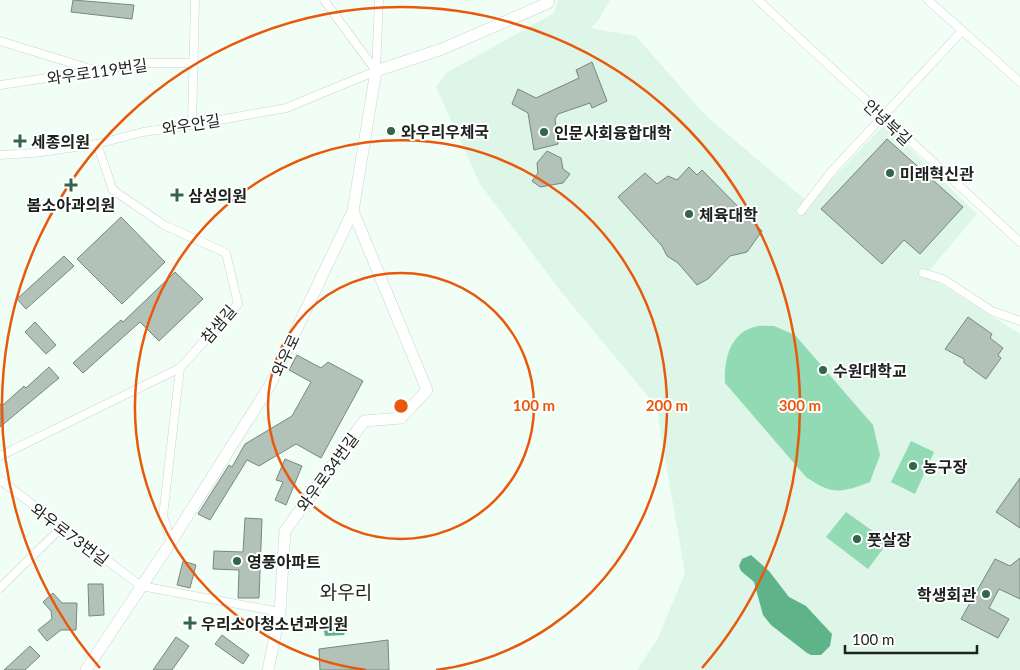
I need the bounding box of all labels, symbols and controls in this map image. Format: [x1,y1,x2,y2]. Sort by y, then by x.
street label: 와우로119번길 [45,55,149,87]
street label: 안녕북길 [860,95,916,149]
street label: 와우안길 [160,110,222,138]
place label: 와우리우체국 [401,122,489,141]
place label: 인문사회융합대학 [554,123,672,142]
marker: 와우리우체국 [385,125,397,137]
marker: 인문사회융합대학 [538,126,550,138]
place label: 세종의원 [31,132,90,151]
marker: 세종의원 [13,134,27,148]
place label: 미래혁신관 [900,164,974,183]
marker: 미래혁신관 [884,167,896,179]
marker: 봄소아과의원 [64,178,78,192]
place label: 삼성의원 [188,186,247,205]
marker: 삼성의원 [170,188,184,202]
place label: 봄소아과의원 [27,195,115,214]
place label: 체육대학 [699,205,758,224]
marker: 체육대학 [683,208,695,220]
street label: 참샘길 [197,301,239,347]
street label: 와우로 [267,331,303,379]
place label: 수원대학교 [833,361,907,380]
marker: 수원대학교 [817,364,829,376]
text: 100 m [513,396,555,414]
text: 200 m [646,396,688,414]
text: 300 m [779,396,821,414]
centre of rings [392,397,410,415]
street label: 와우로34번길 [292,429,362,515]
place label: 농구장 [923,457,967,476]
marker: 농구장 [907,460,919,472]
street label: 와우로73번길 [27,499,113,569]
place label: 풋살장 [867,530,911,549]
marker: 풋살장 [851,533,863,545]
place label: 영풍아파트 [247,552,321,571]
marker: 영풍아파트 [231,555,243,567]
district label: 와우리 [320,580,372,603]
place label: 학생회관 [917,585,976,604]
marker: 학생회관 [980,588,992,600]
place label: 우리소아청소년과의원 [201,614,348,633]
marker: 우리소아청소년과의원 [183,616,197,630]
scale bar [845,622,978,654]
text: 100 m [852,630,894,648]

